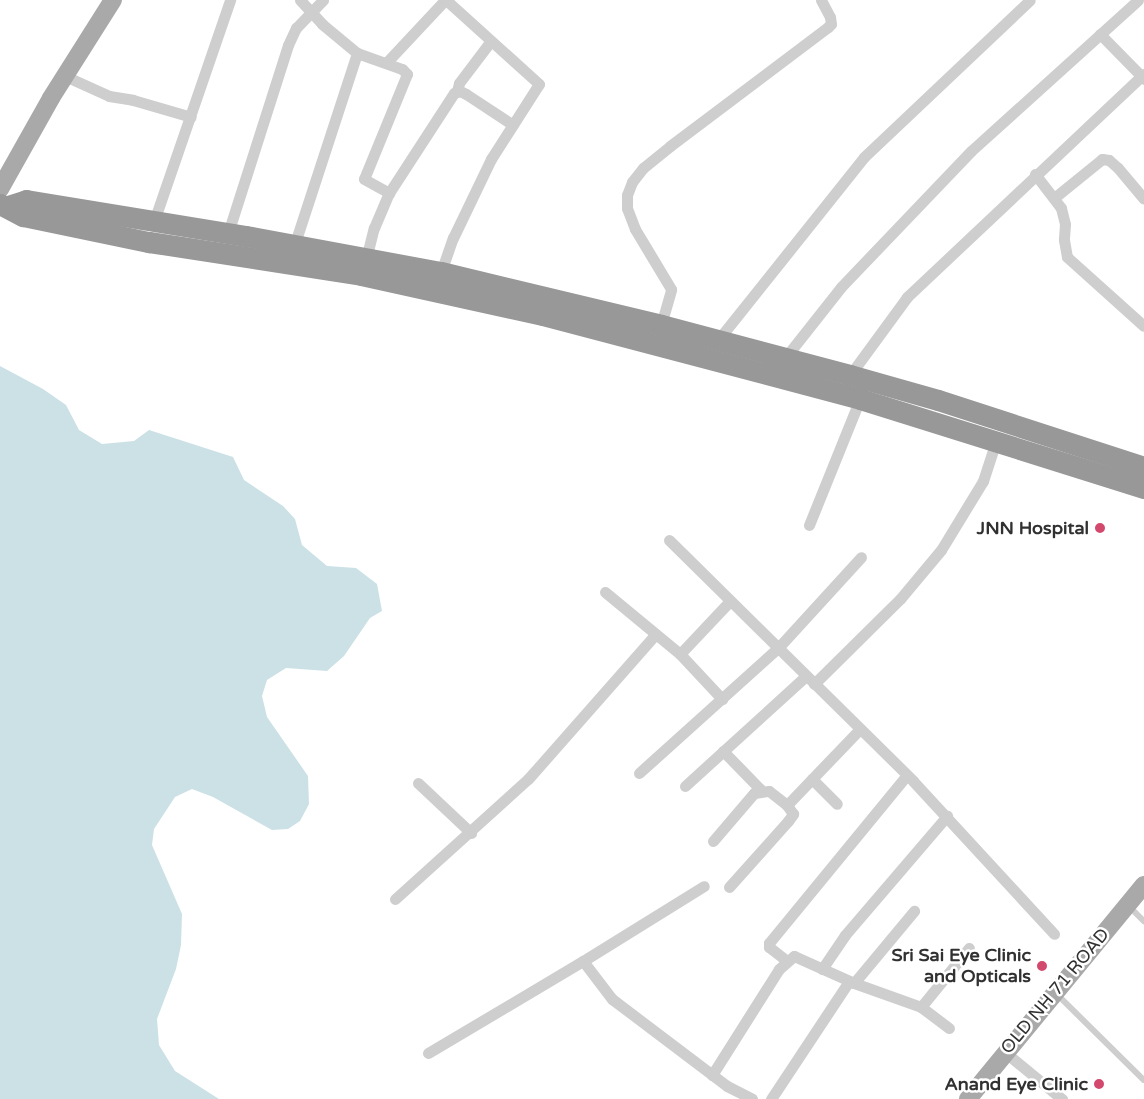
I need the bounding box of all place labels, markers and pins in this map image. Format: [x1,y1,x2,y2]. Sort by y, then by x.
place label: JNN Hospital [977,517,1089,539]
marker: JNN Hospital [1093,521,1107,535]
place label: Sri Sai Eye Clinic and Opticals [892,945,1031,988]
marker: Sri Sai Eye Clinic and Opticals [1035,959,1049,973]
place label: Anand Eye Clinic [944,1073,1088,1095]
marker: Anand Eye Clinic [1092,1077,1106,1091]

